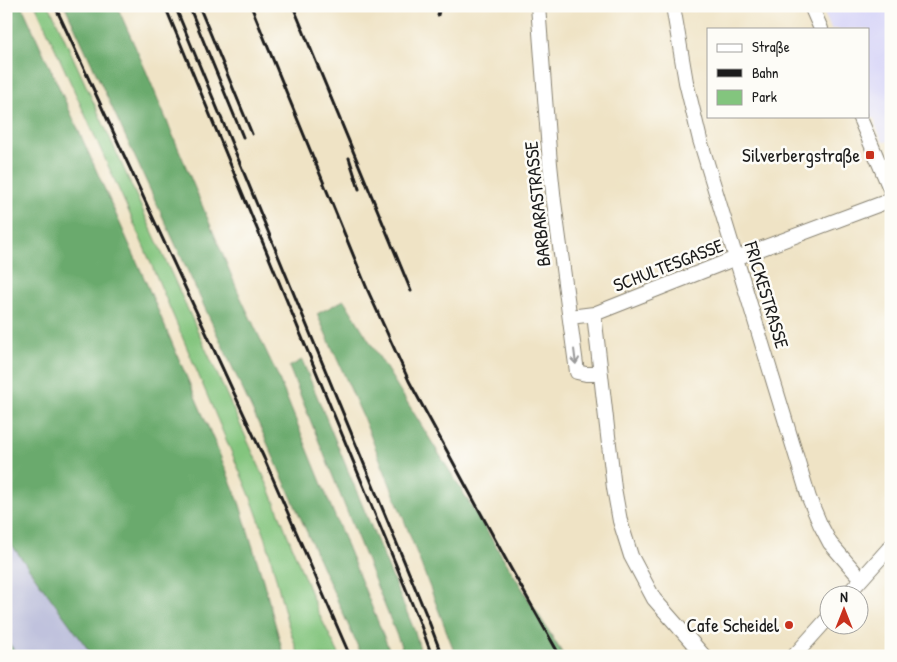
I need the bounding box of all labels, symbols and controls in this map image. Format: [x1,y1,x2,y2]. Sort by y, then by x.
legend [707,28,870,118]
text: Straße [752,36,790,57]
text: Bahn [752,62,779,83]
text: Park [752,86,777,107]
street label: BARBARASTRASSE [517,140,556,268]
place label: Silverbergstraße [742,142,860,168]
marker: Silverbergstraße [864,149,876,161]
street label: SCHULTESGASSE [609,232,727,298]
street label: FRICKESTRASSE [738,237,796,352]
one-way arrow [570,348,580,364]
north arrow [820,584,870,634]
text: N [840,587,848,606]
place label: Cafe Scheidel [686,612,780,638]
marker: Cafe Scheidel [783,619,795,631]

